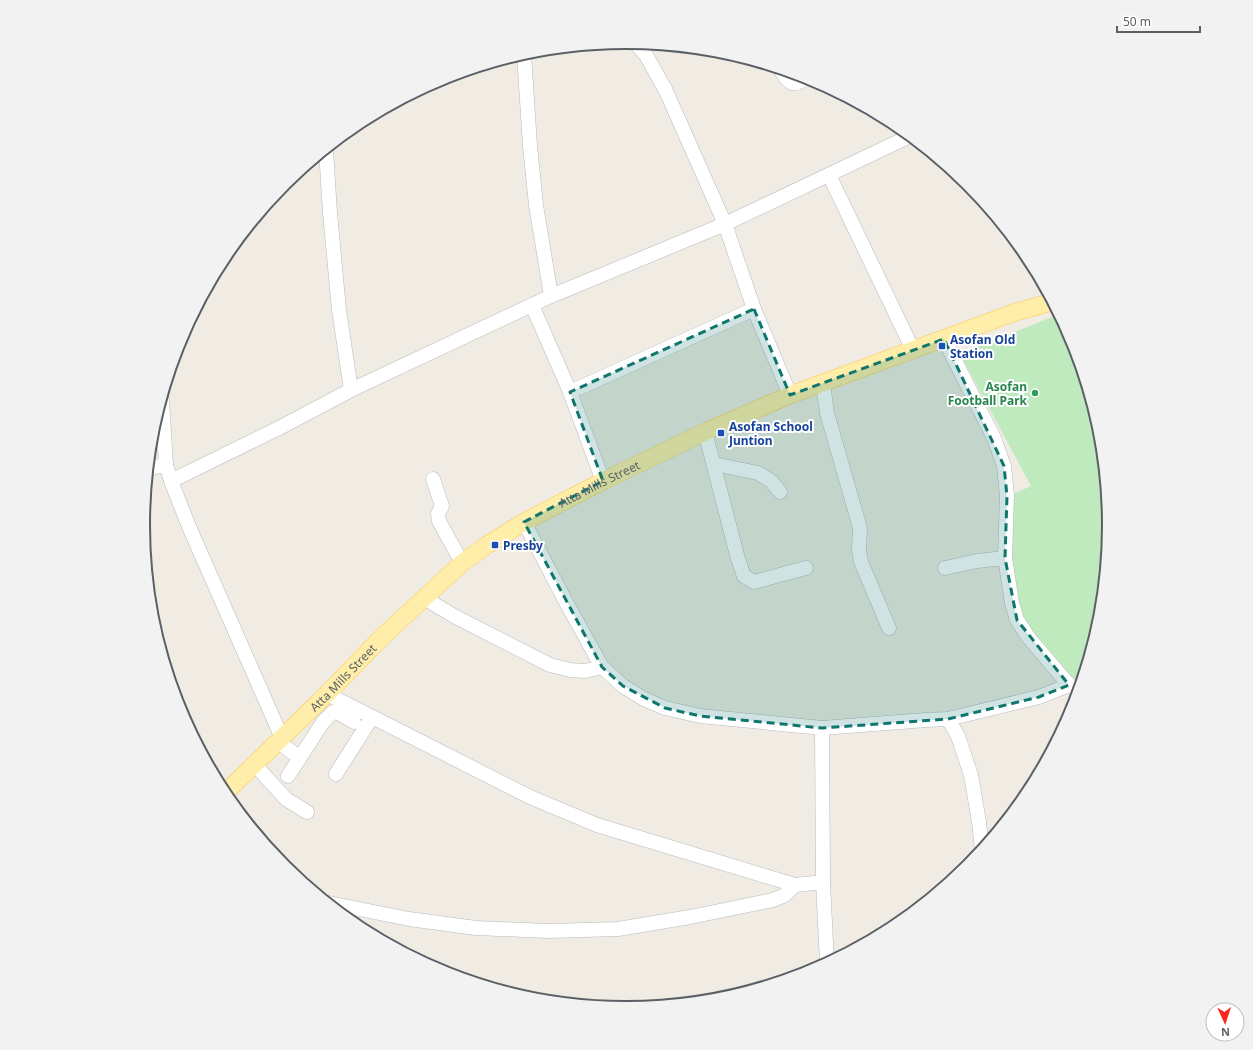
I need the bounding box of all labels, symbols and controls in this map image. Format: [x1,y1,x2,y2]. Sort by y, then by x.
scale bar [1117,8,1200,34]
text: 50 m [1123,13,1151,30]
place label: Asofan Old Station [950,331,1015,362]
marker: Asofan Old Station [937,341,947,351]
place label: Asofan Football Park [948,378,1028,409]
marker: Asofan Football Park [1030,388,1040,398]
place label: Asofan School Juntion [728,418,813,449]
marker: Asofan School Juntion [716,428,726,438]
street label: Atta Mills Street [555,456,643,511]
place label: Presby [503,537,543,554]
marker: Presby [490,540,500,550]
street label: Atta Mills Street [306,639,380,715]
north arrow [1205,1002,1245,1042]
text: N [1221,1025,1230,1040]

